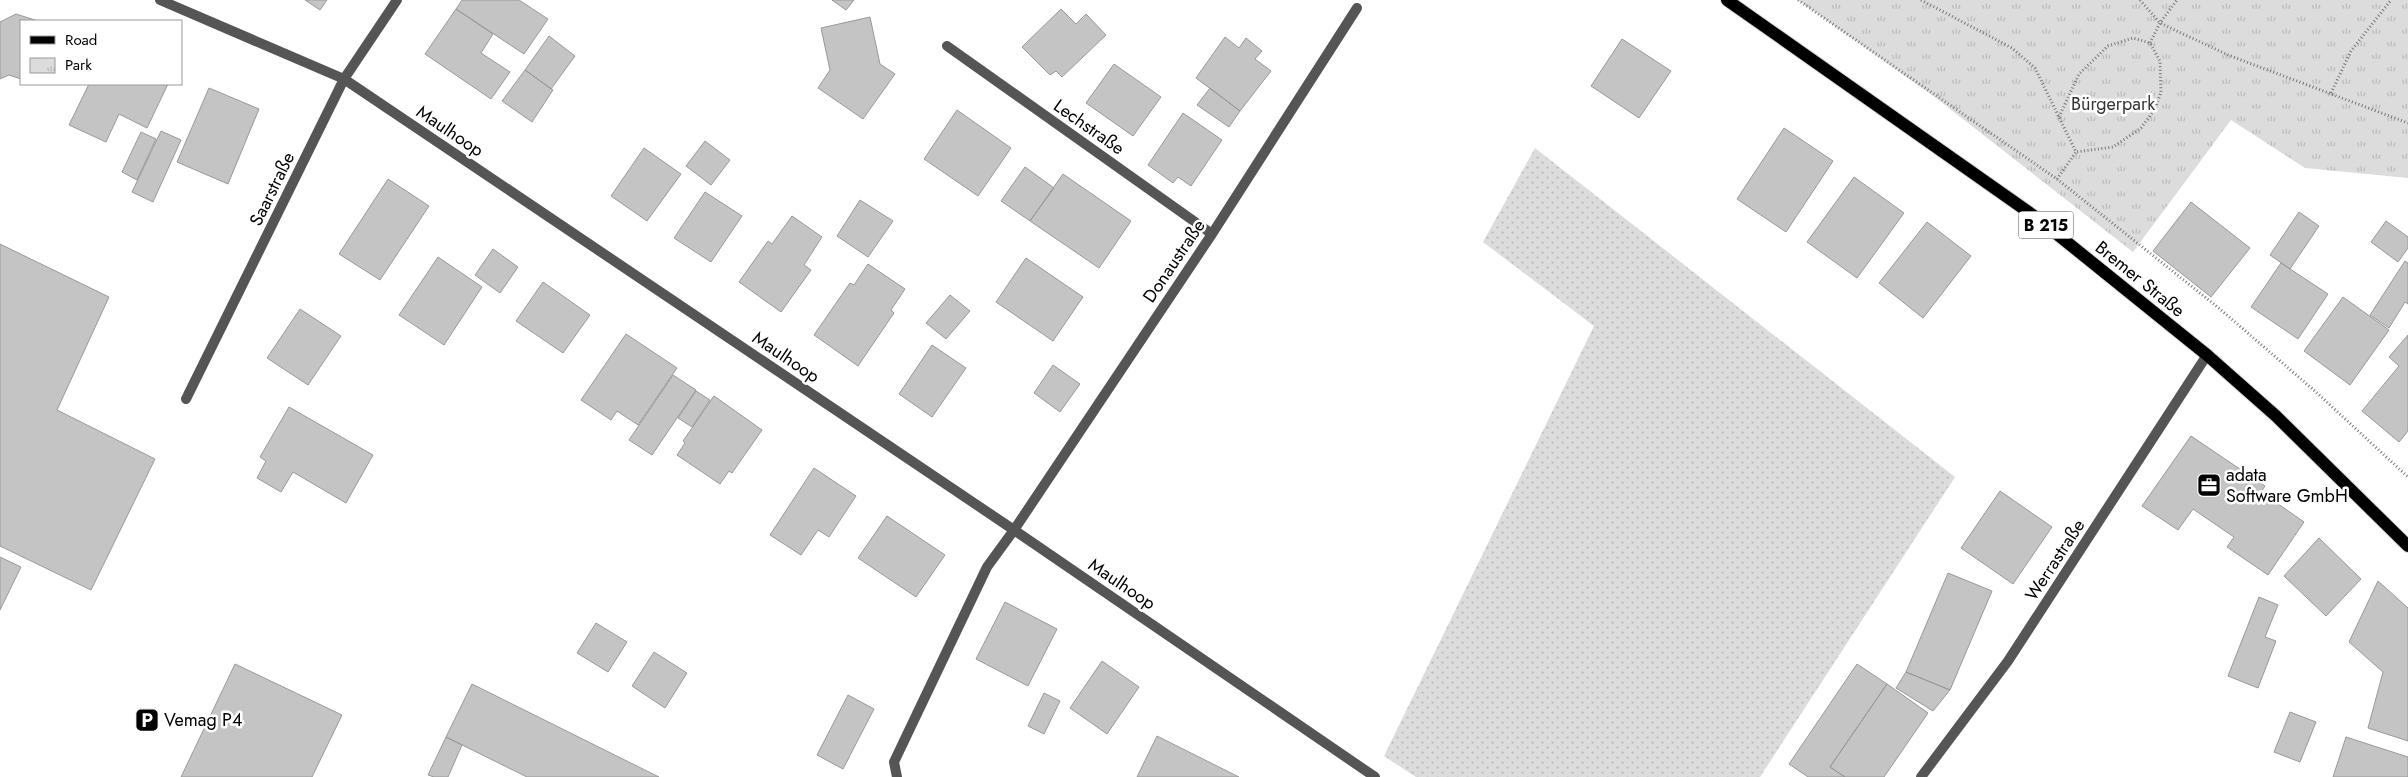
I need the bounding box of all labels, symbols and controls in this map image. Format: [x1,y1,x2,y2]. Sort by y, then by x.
legend [20,20,182,85]
text: Road [65,29,97,51]
text: Park [65,54,92,76]
park label: Bürgerpark [2071,91,2155,117]
street label: Lechstraße [1048,93,1130,161]
street label: Maulhoop [411,99,489,163]
street label: Saarstraße [243,148,301,230]
road number: B 215 [2018,212,2074,238]
street label: Donaustraße [1137,214,1211,308]
street label: Bremer Straße [2090,235,2190,323]
street label: Maulhoop [747,325,825,389]
place label: adata Software GmbH [2226,462,2348,509]
office icon: adata Software GmbH [2196,472,2222,498]
street label: Werrastraße [2019,514,2091,606]
street label: Maulhoop [1083,552,1161,616]
parking icon: Vemag P4 [134,707,160,733]
place label: Vemag P4 [164,707,242,733]

